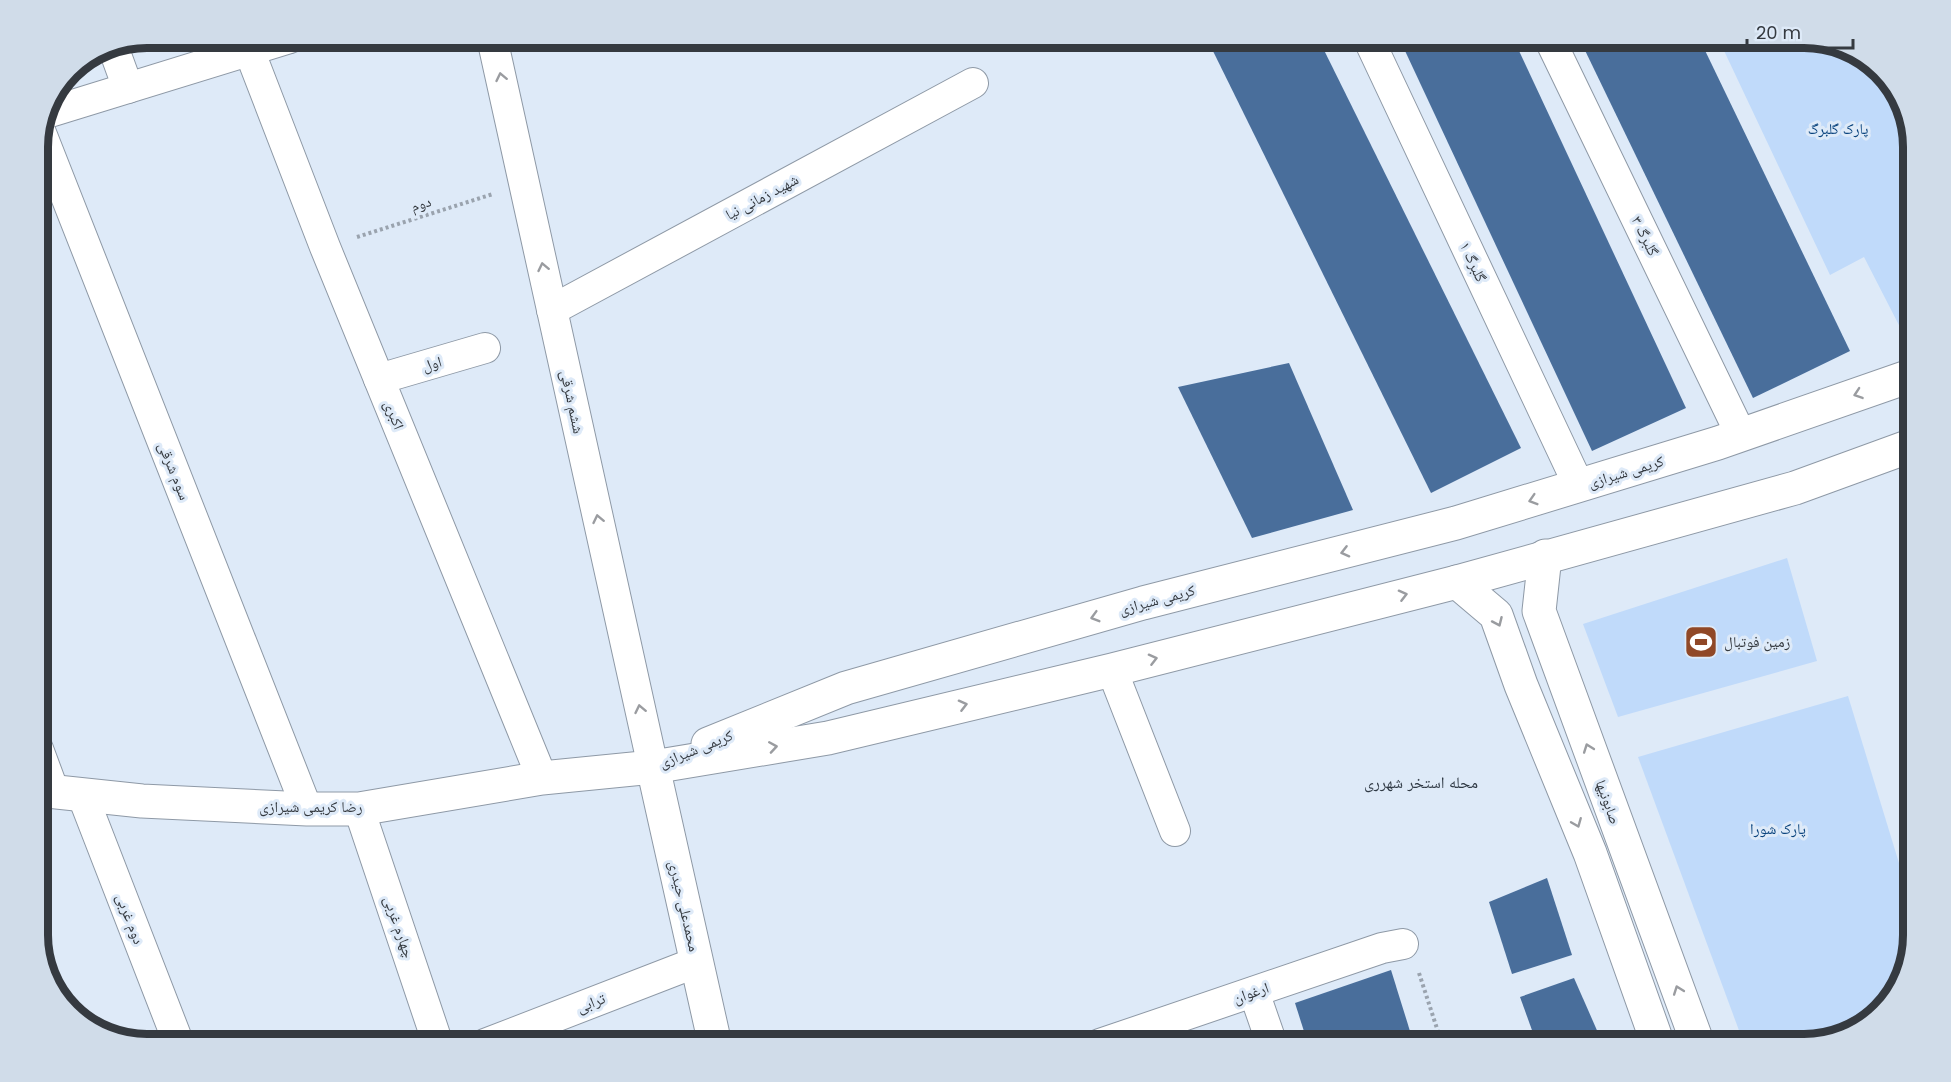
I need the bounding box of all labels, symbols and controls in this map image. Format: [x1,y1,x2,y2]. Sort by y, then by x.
scale bar [1747,12,1854,50]
text: 20 m [1756,20,1801,45]
one-way arrow [495,72,508,82]
park label: پارک گلبرگ [1808,118,1868,139]
street label: شهید زمانی نیا [721,168,802,225]
street label: دوم [408,190,434,217]
street label: گلبرگ ۳ [1627,212,1664,260]
street label: گلبرگ ۱ [1455,238,1492,286]
one-way arrow [537,262,550,272]
street label: اول [420,351,444,376]
street label: ششم شرقی [556,368,589,436]
one-way arrow [1853,386,1864,399]
street label: اکبری [379,397,410,432]
street label: سوم شرقی [153,439,196,503]
street label: کریمی شیرازی [1586,450,1666,493]
one-way arrow [1528,493,1539,505]
one-way arrow [593,514,606,524]
one-way arrow [1340,544,1350,557]
street label: کریمی شیرازی [1117,579,1197,620]
one-way arrow [1398,590,1408,603]
one-way arrow [1091,610,1101,622]
one-way arrow [1491,616,1503,627]
sports icon: زمین فوتبال [1683,624,1719,660]
place label: زمین فوتبال [1724,631,1791,652]
one-way arrow [1147,654,1158,666]
one-way arrow [958,700,968,713]
one-way arrow [635,705,648,715]
street label: کریمی شیرازی [656,724,736,773]
one-way arrow [768,741,778,754]
one-way arrow [1583,743,1596,754]
district label: محله استخر شهرری [1364,771,1478,794]
street label: صابونیها [1591,777,1626,827]
street label: رضا کریمی شیرازی [259,796,363,817]
one-way arrow [1570,817,1582,828]
park label: پارک شورا [1750,818,1806,839]
street label: محمدعلی حیدری [664,858,705,954]
street label: دوم غربی [111,890,150,947]
street label: چهارم غربی [379,893,420,961]
street label: ارغوان [1230,977,1271,1008]
one-way arrow [1673,985,1685,996]
street label: ترابی [573,987,609,1018]

